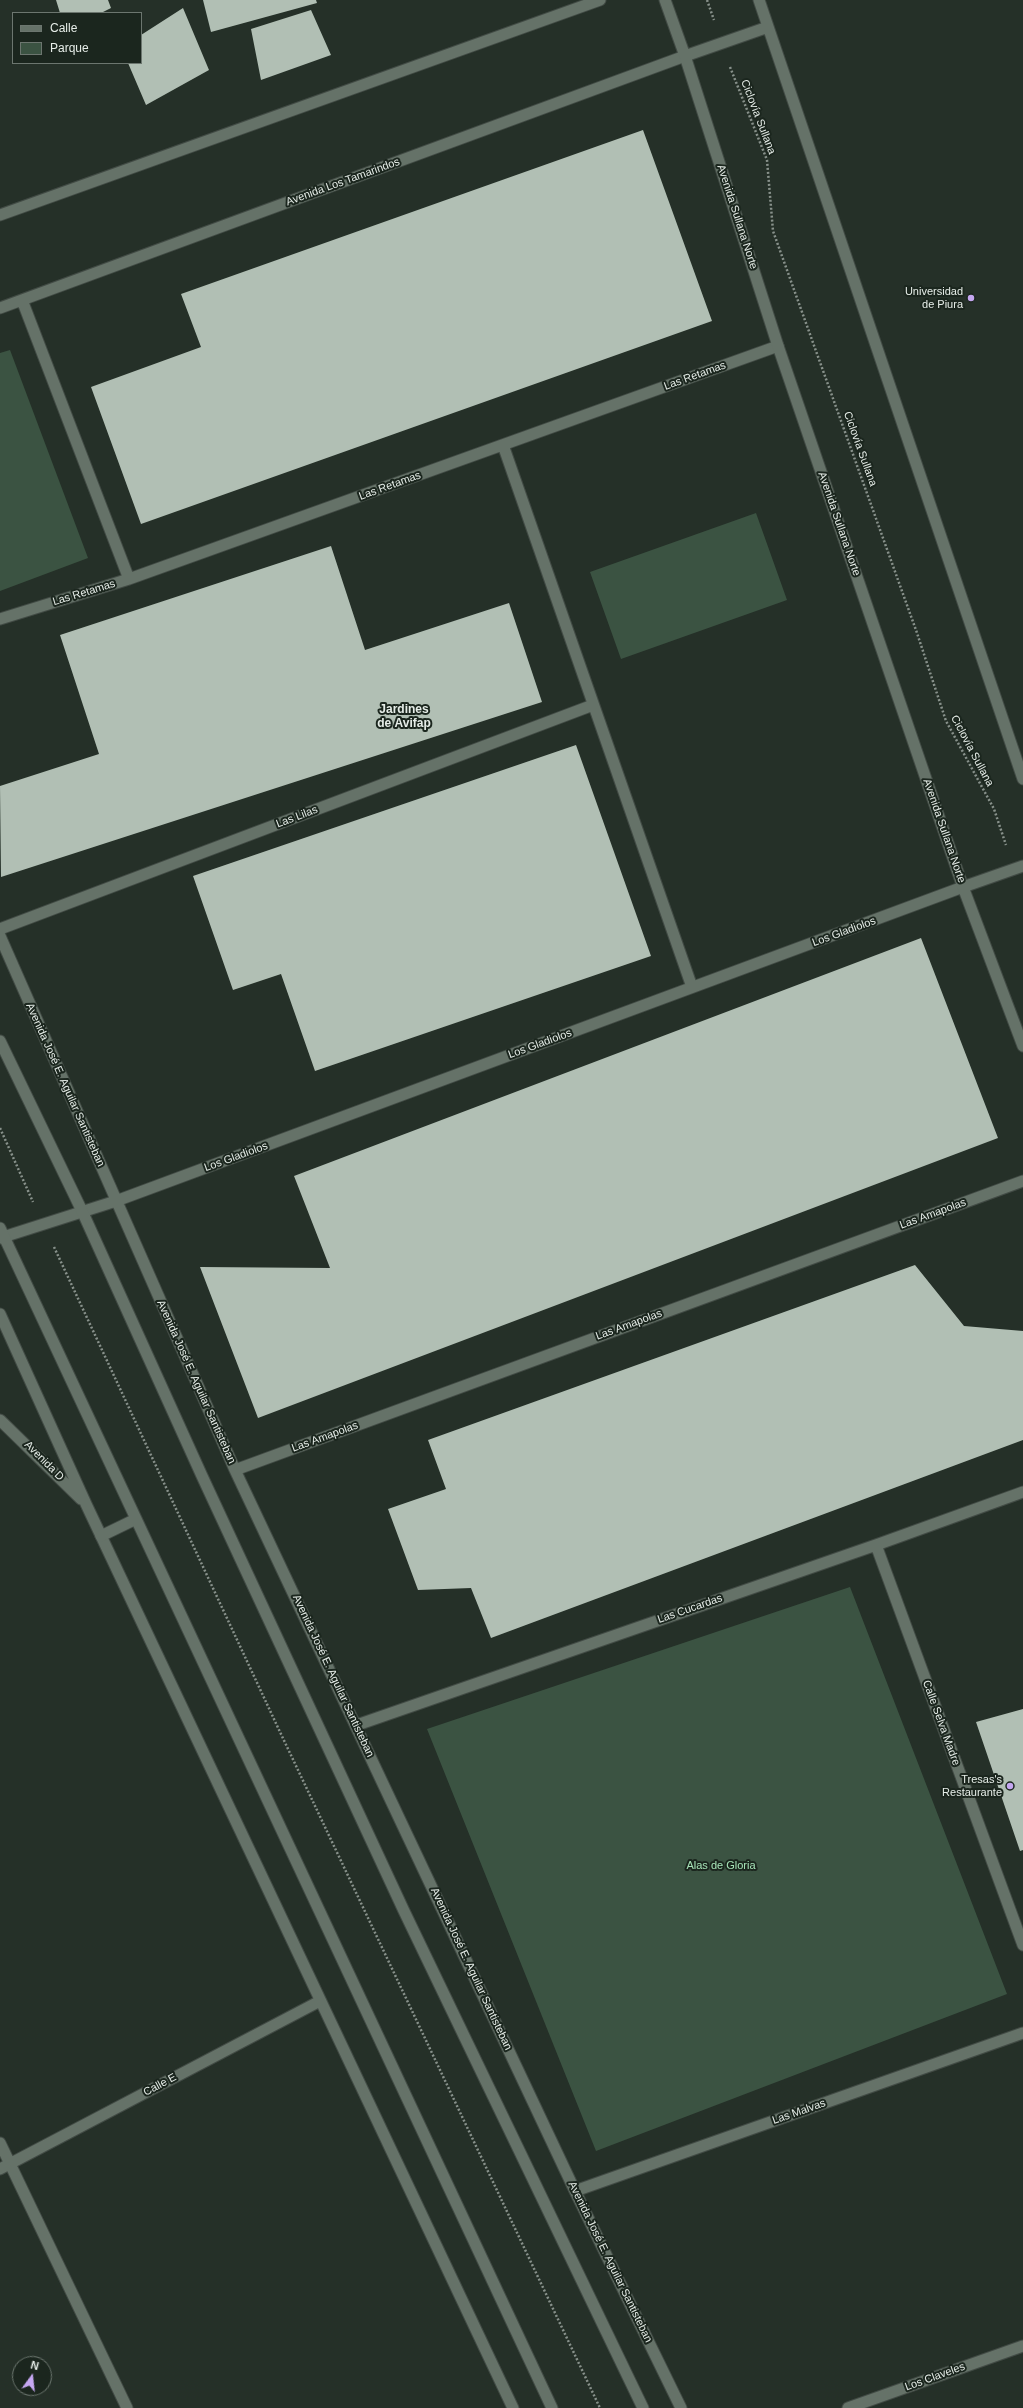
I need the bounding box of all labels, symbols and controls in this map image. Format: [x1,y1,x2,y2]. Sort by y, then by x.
legend [12,12,142,64]
text: Calle [50,21,77,35]
text: Parque [50,41,89,55]
street label: Ciclovía Sullana [738,78,778,156]
street label: Avenida Los Tamarindos [284,155,402,209]
street label: Avenida Sullana Norte [714,163,760,271]
place label: Universidad de Piura [905,285,963,311]
marker: Universidad de Piura [966,293,976,303]
street label: Las Retamas [662,359,728,393]
street label: Ciclovía Sullana [840,410,880,488]
street label: Las Retamas [357,469,423,503]
street label: Avenida Sullana Norte [815,470,863,578]
street label: Las Retamas [51,577,117,609]
district label: Jardines de Avifap [377,703,431,731]
street label: Ciclovía Sullana [948,713,996,789]
street label: Avenida Sullana Norte [920,777,968,885]
street label: Las Lilas [274,803,320,831]
street label: Los Gladiolos [810,914,878,950]
street label: Avenida José E. Aguilar Santisteban [23,1001,107,1169]
street label: Los Gladiolos [506,1026,574,1062]
street label: Los Gladiolos [202,1139,270,1175]
street label: Las Amapolas [898,1196,968,1232]
street label: Avenida José E. Aguilar Santisteban [154,1298,238,1466]
street label: Las Amapolas [594,1307,664,1343]
street label: Las Amapolas [290,1419,360,1455]
street label: Avenida D [21,1438,67,1484]
street label: Las Cucardas [656,1592,724,1626]
street label: Avenida José E. Aguilar Santisteban [289,1593,377,1759]
street label: Calle Selva Madre [919,1679,963,1767]
place label: Tresas's Restaurante [942,1773,1002,1799]
marker: Tresas's Restaurante [1005,1781,1015,1791]
park label: Alas de Gloria [686,1859,756,1873]
street label: Avenida José E. Aguilar Santisteban [427,1886,515,2052]
street label: Calle E [141,2071,179,2099]
street label: Las Malvas [771,2097,827,2127]
street label: Avenida José E. Aguilar Santisteban [565,2179,655,2345]
north arrow [12,2356,52,2396]
text: N [29,2359,40,2372]
street label: Los Claveles [903,2360,967,2394]

